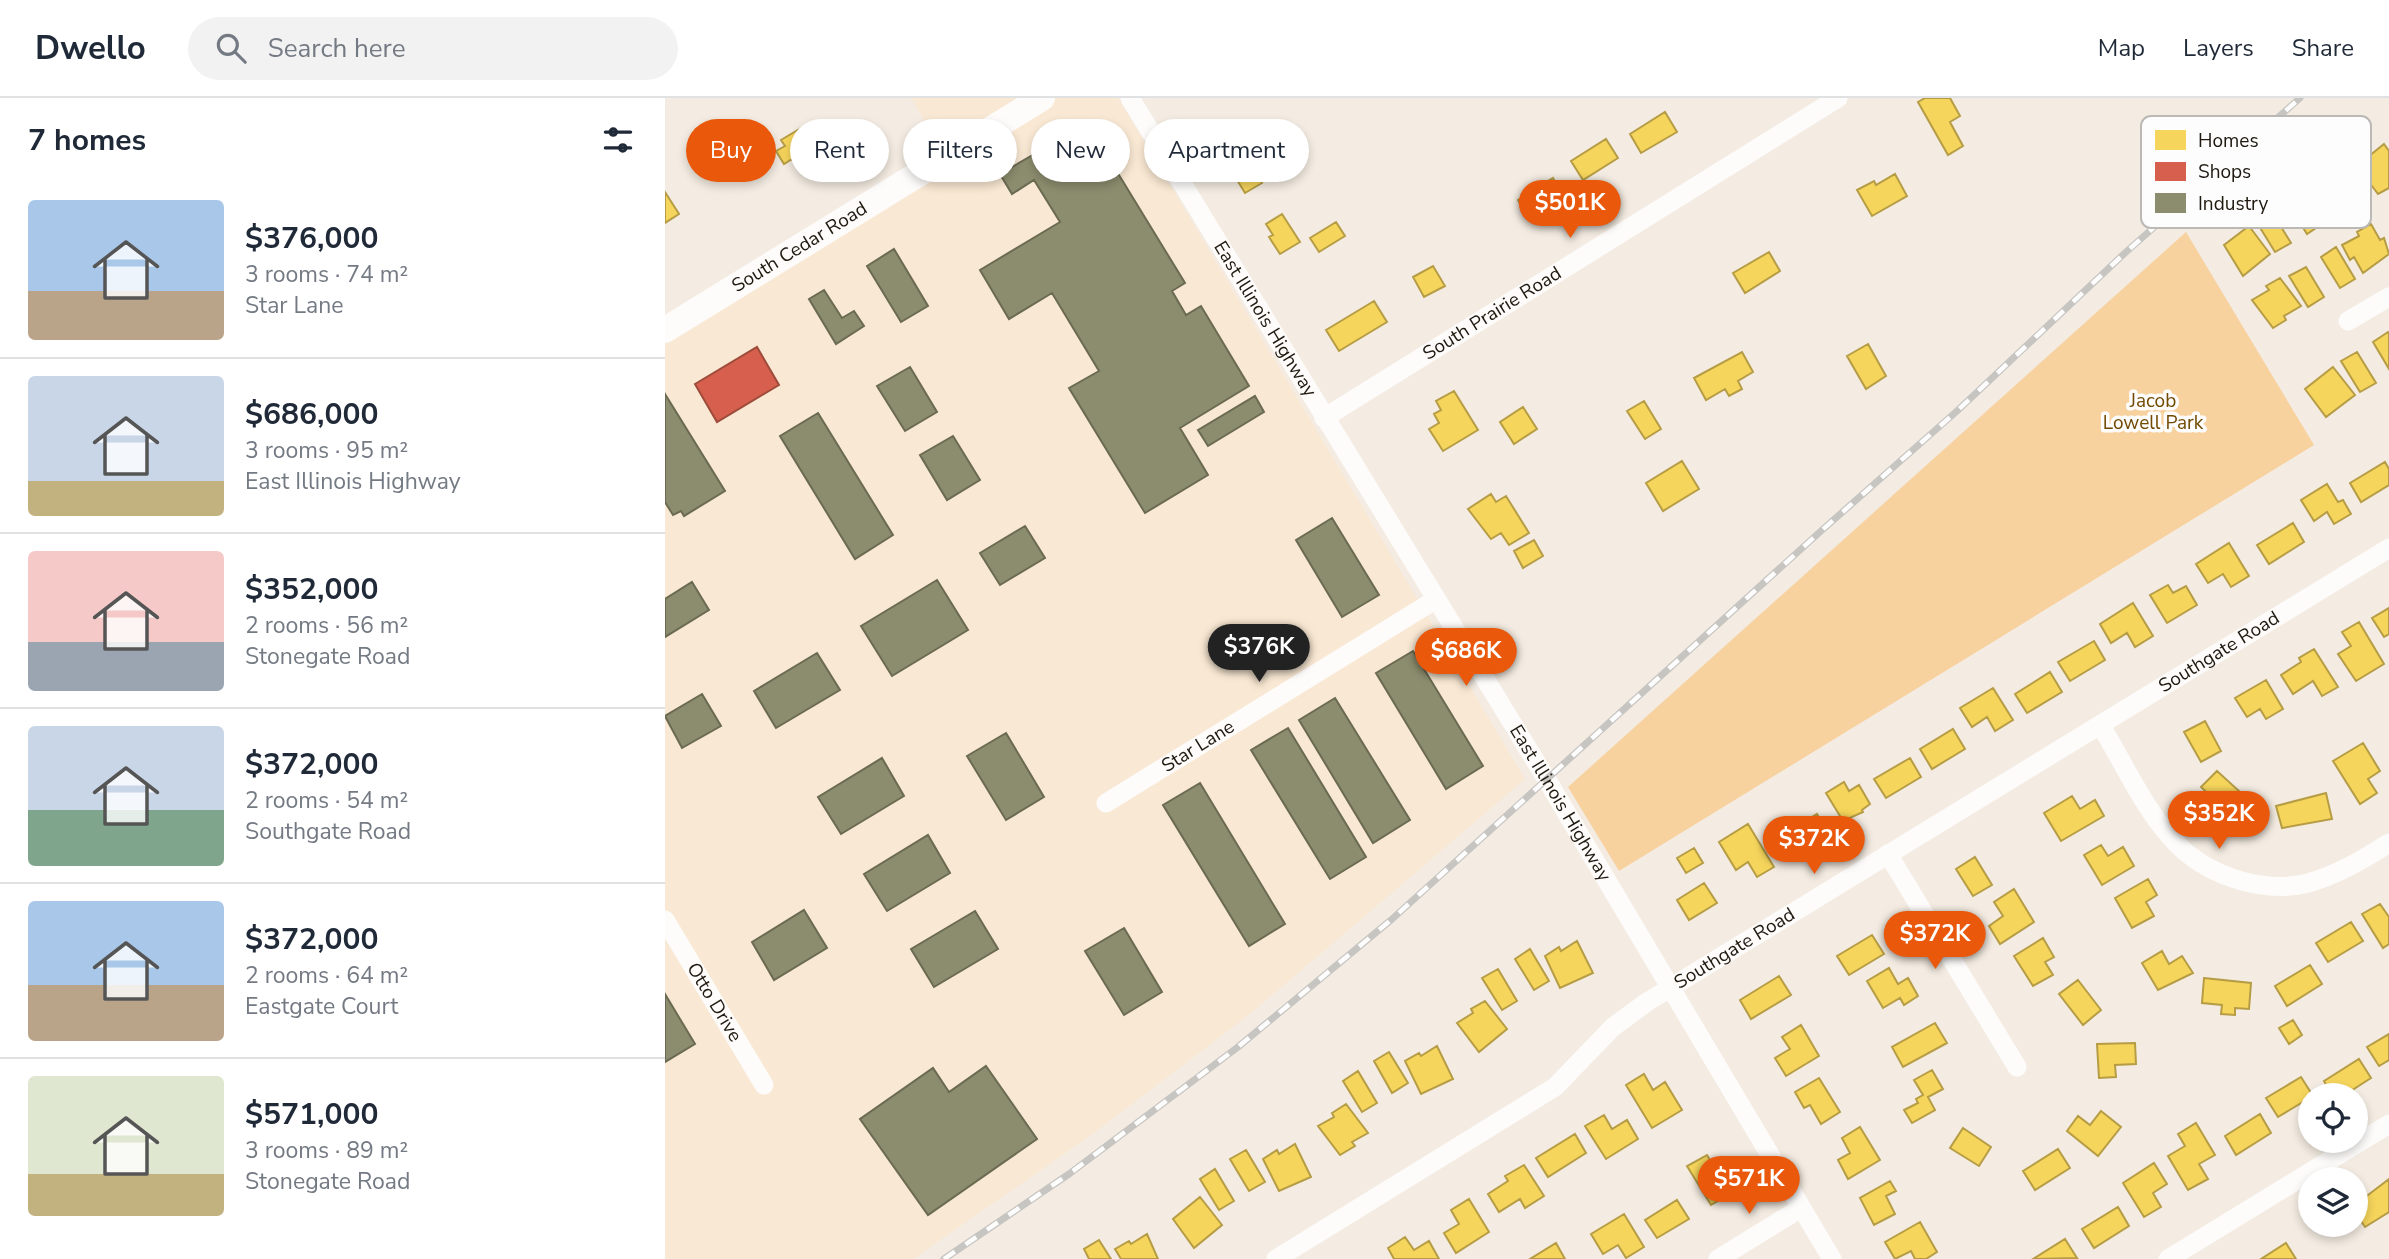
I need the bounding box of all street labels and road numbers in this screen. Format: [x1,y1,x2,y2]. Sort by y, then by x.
street label: South Cedar Road [727,196,872,299]
street label: East Illinois Highway [1208,236,1323,402]
street label: South Prairie Road [1418,260,1566,366]
street label: Southgate Road [2154,605,2284,699]
street label: Star Lane [1156,714,1239,779]
street label: East Illinois Highway [1503,720,1617,886]
street label: Southgate Road [1669,902,1800,995]
street label: Otto Drive [681,958,748,1047]

